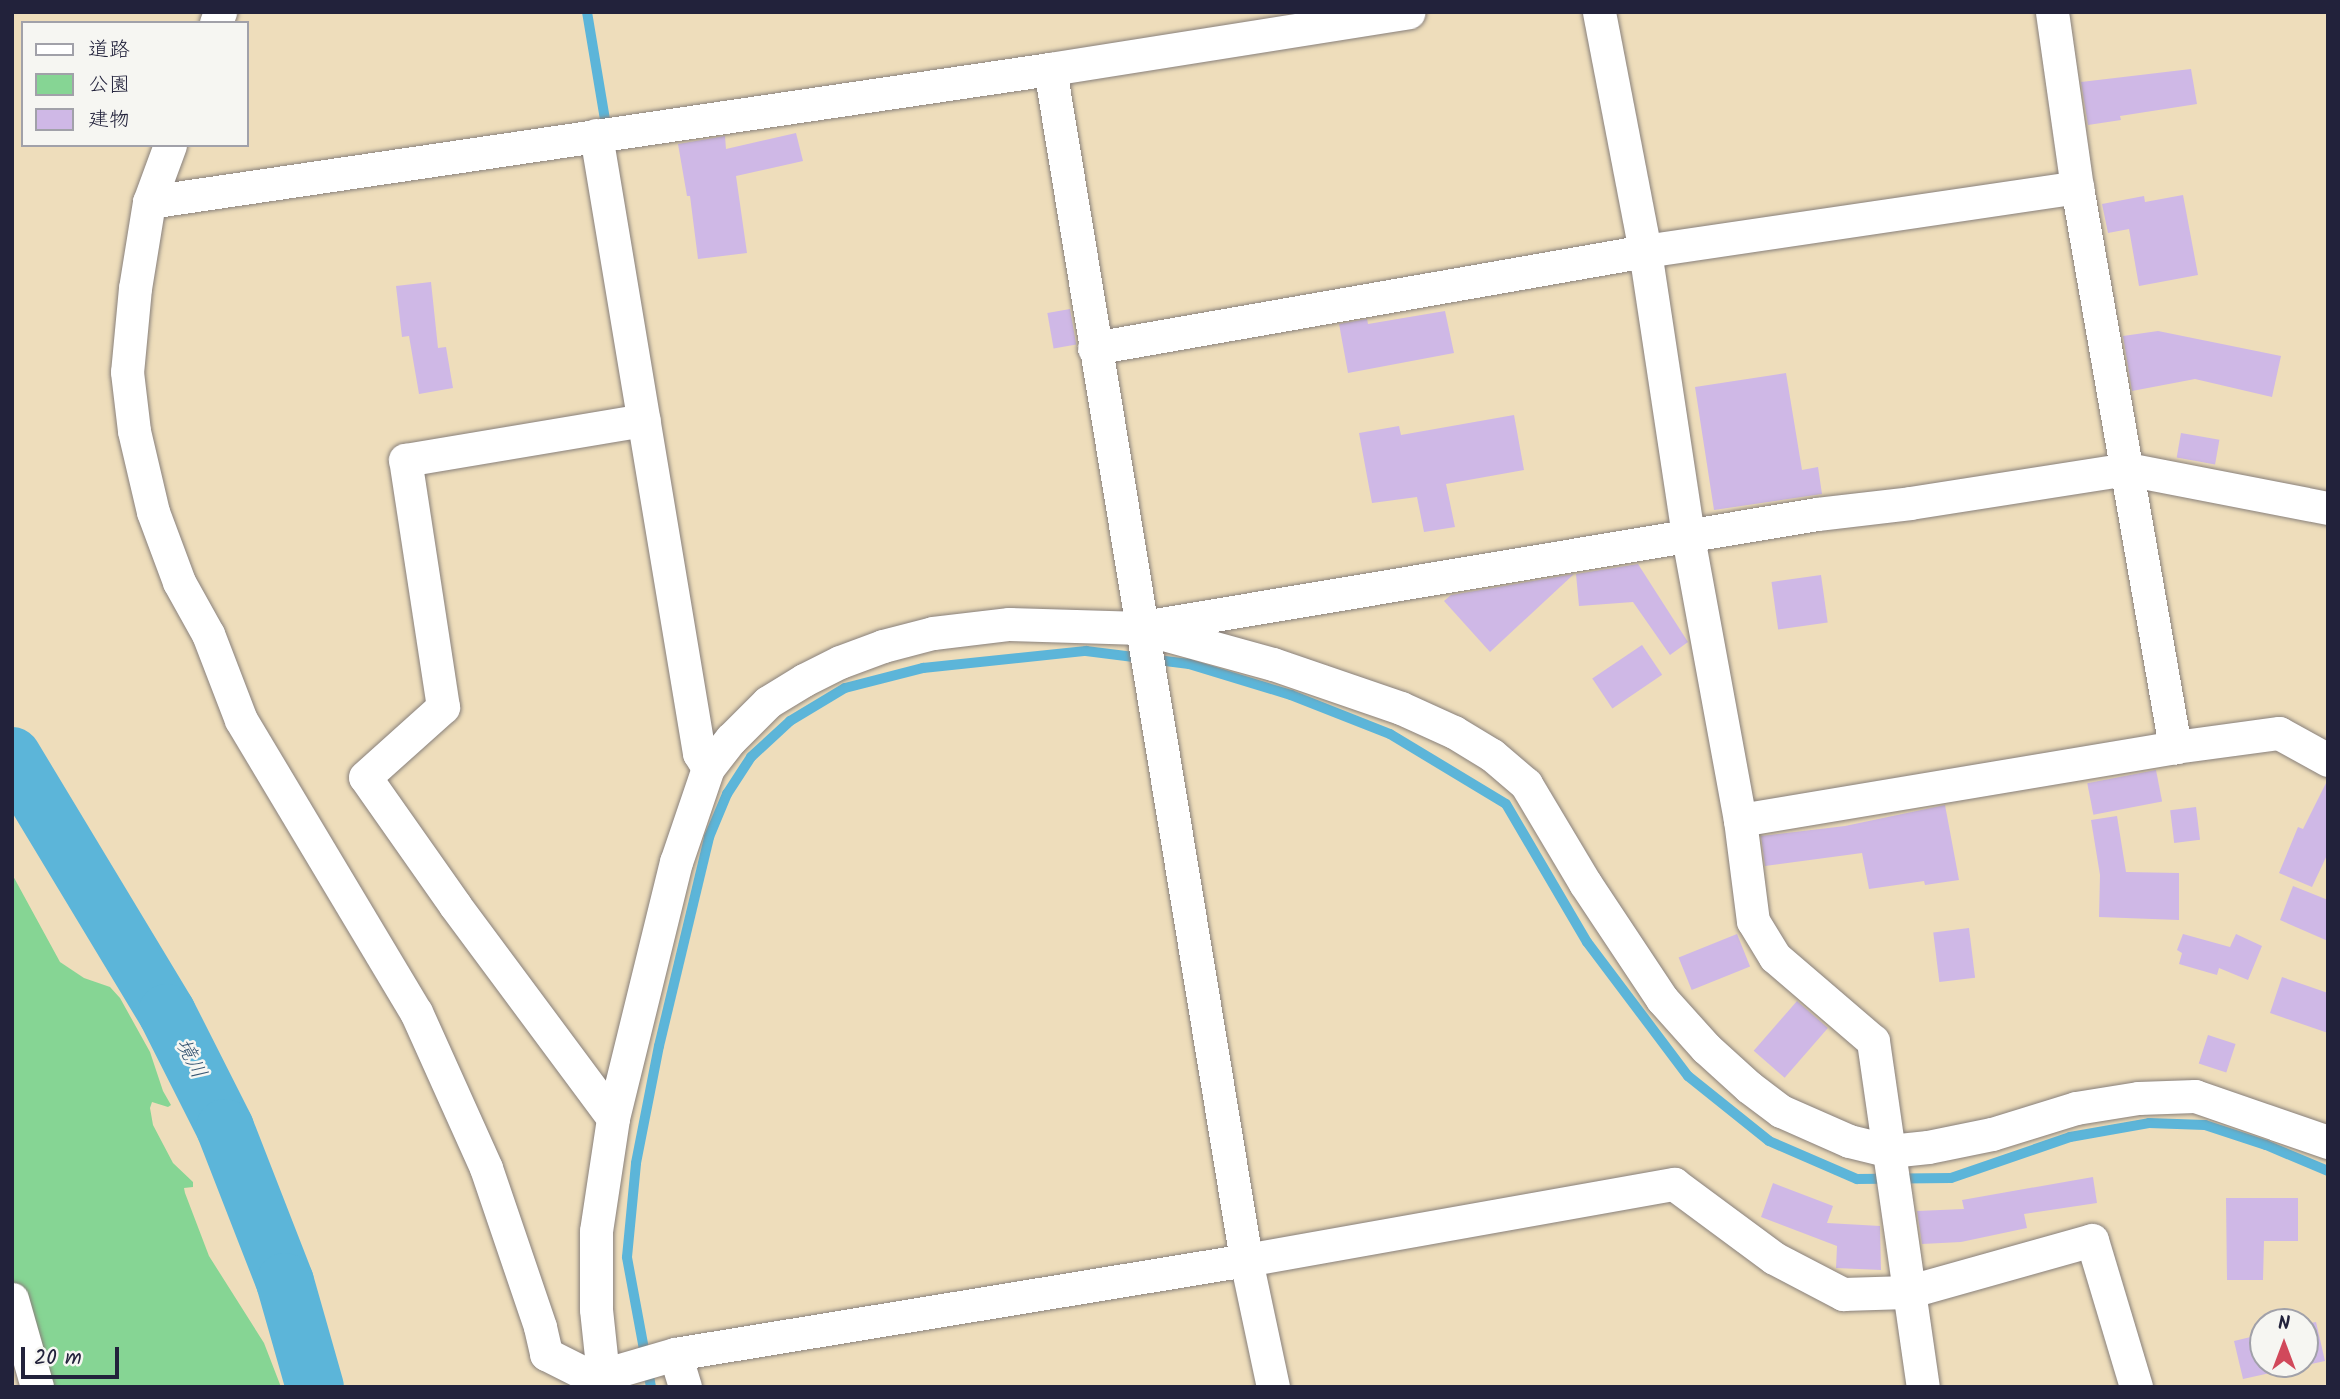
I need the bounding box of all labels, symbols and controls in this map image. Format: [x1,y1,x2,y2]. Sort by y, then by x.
legend [21,21,248,147]
text: 道路 [88,34,130,67]
text: 公園 [88,69,130,102]
text: 建物 [88,104,130,137]
water label: 境川 [169,1035,211,1083]
north arrow [2249,1308,2319,1378]
text: N [2278,1309,2290,1339]
scale bar [24,1332,122,1376]
text: 20 m [34,1342,82,1375]

